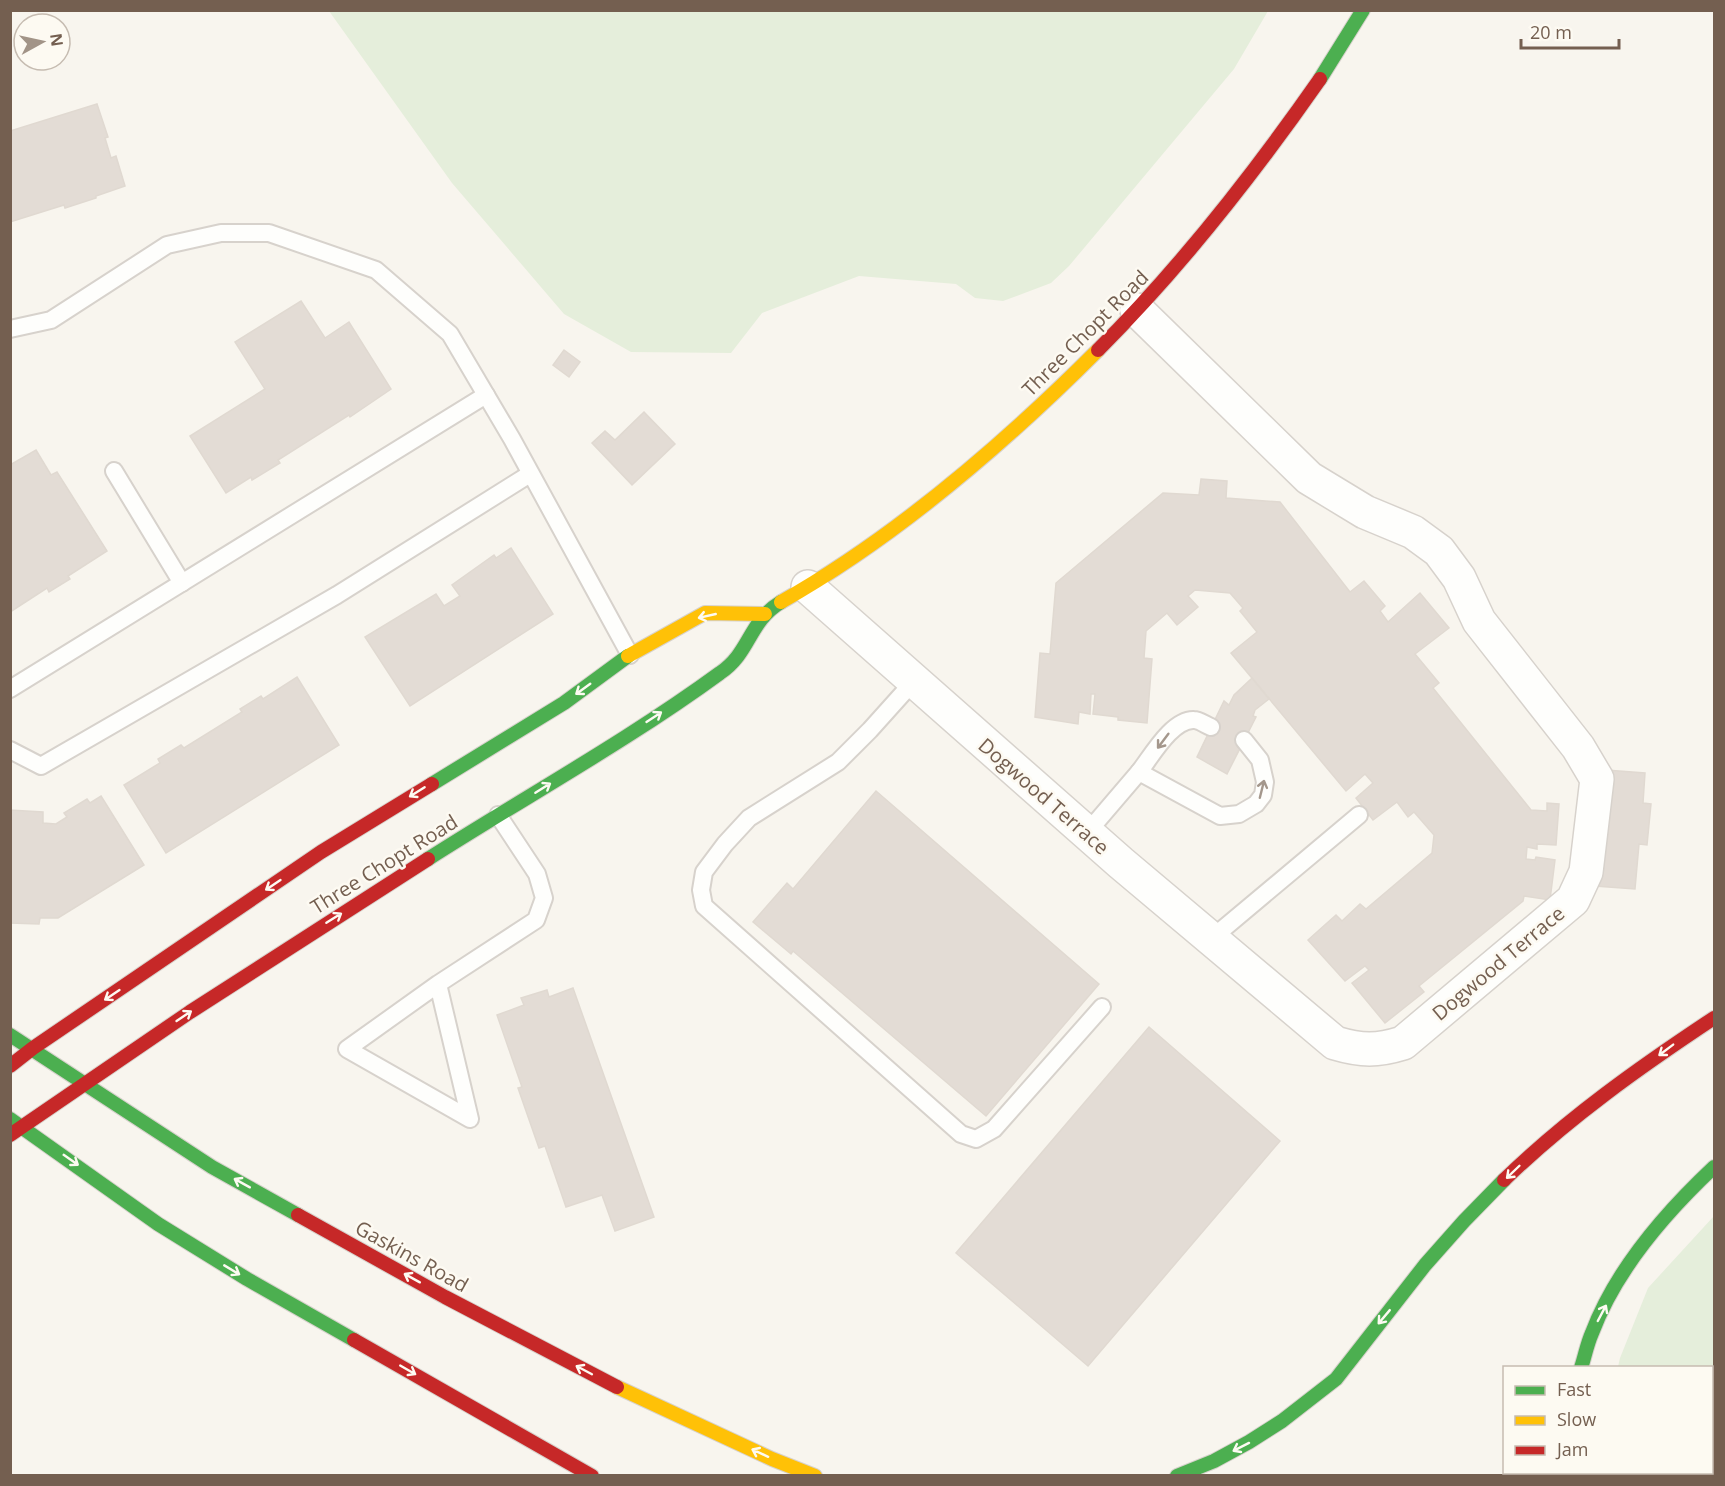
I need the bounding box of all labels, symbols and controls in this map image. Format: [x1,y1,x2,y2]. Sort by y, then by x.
north arrow [12,12,72,72]
scale bar [1521,12,1618,50]
text: 20 m [1530,20,1572,44]
text: N [45,32,69,48]
street label: Three Chopt Road [1016,264,1154,402]
one-way arrow [698,610,717,622]
one-way arrow [575,683,591,695]
one-way arrow [645,711,662,723]
street label: Dogwood Terrace [973,732,1115,860]
one-way arrow [1156,732,1169,748]
one-way arrow [1257,780,1269,799]
one-way arrow [534,781,551,794]
one-way arrow [409,786,426,799]
street label: Three Chopt Road [305,808,463,920]
one-way arrow [265,879,281,891]
street label: Dogwood Terrace [1426,900,1570,1026]
one-way arrow [326,912,342,924]
one-way arrow [104,989,120,1001]
one-way arrow [176,1010,192,1022]
one-way arrow [1658,1044,1674,1057]
one-way arrow [62,1154,78,1166]
one-way arrow [1506,1165,1521,1179]
one-way arrow [234,1177,251,1189]
street label: Gaskins Road [351,1214,473,1298]
one-way arrow [223,1264,240,1276]
one-way arrow [404,1272,421,1284]
one-way arrow [1597,1305,1608,1323]
one-way arrow [1378,1309,1391,1325]
one-way arrow [576,1364,593,1376]
one-way arrow [398,1365,416,1376]
legend [1503,1366,1713,1474]
text: Fast [1557,1377,1591,1401]
text: Slow [1557,1407,1596,1431]
text: Jam [1555,1437,1589,1461]
one-way arrow [1233,1442,1251,1453]
one-way arrow [752,1447,770,1459]

